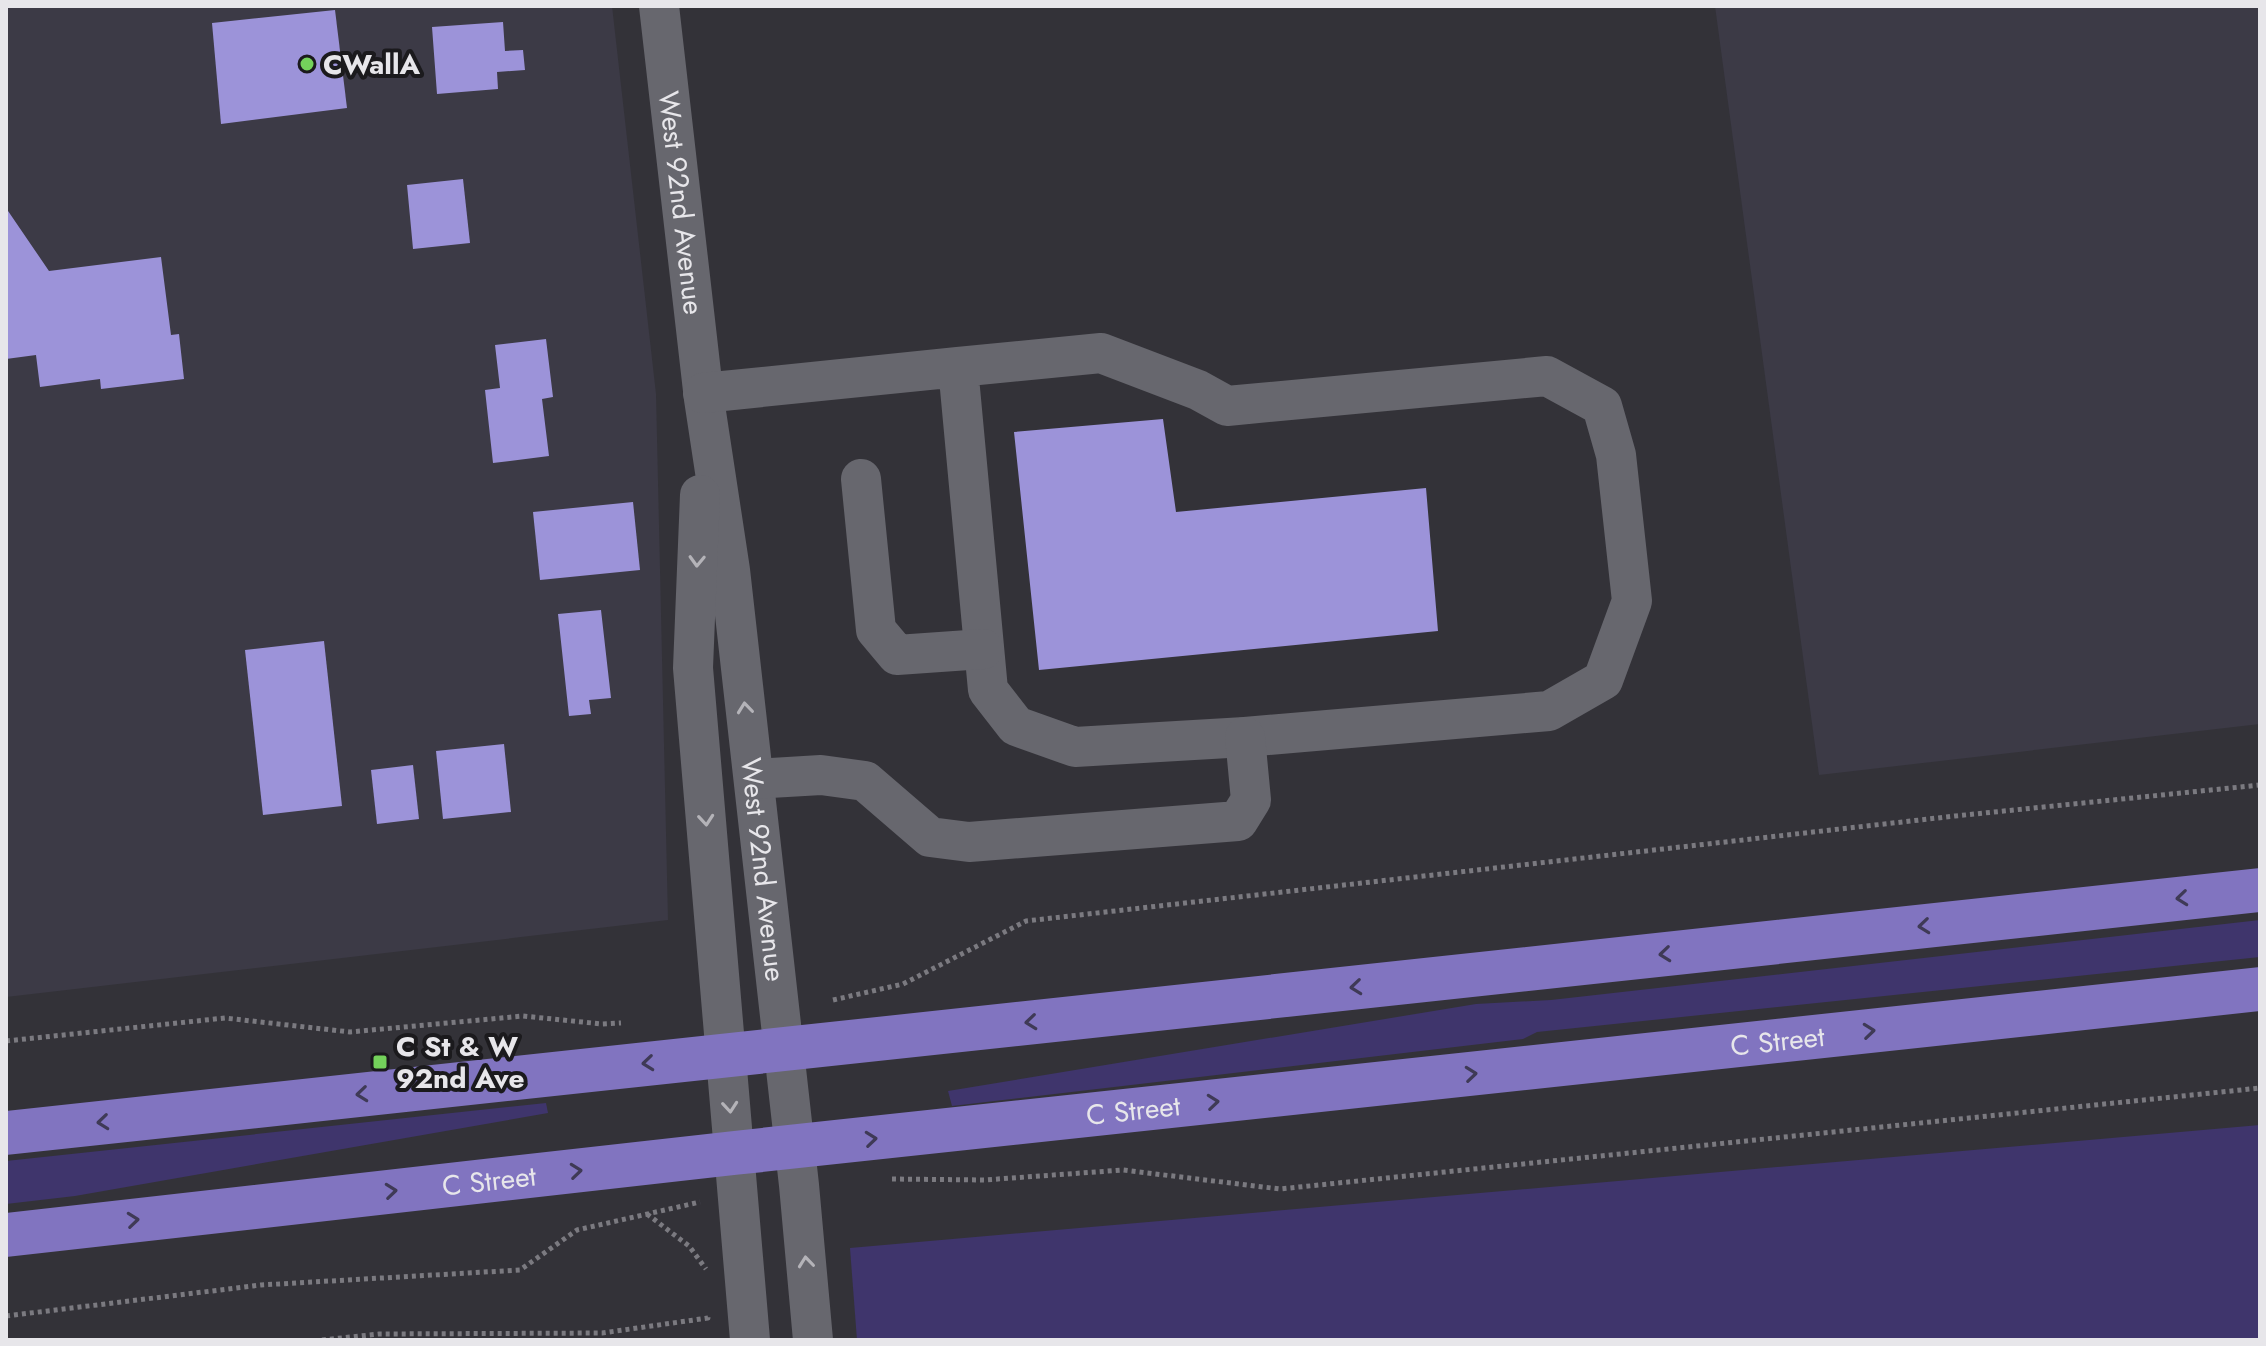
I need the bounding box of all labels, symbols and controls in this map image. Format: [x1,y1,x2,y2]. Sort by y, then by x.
place label: CWallA [323,44,420,85]
marker: CWallA [298,55,316,73]
street label: West 92nd Avenue [648,89,715,317]
one-way arrow [689,555,706,568]
one-way arrow [737,701,754,714]
street label: West 92nd Avenue [731,756,797,984]
one-way arrow [697,814,714,827]
one-way arrow [2176,890,2189,907]
one-way arrow [1917,918,1930,935]
one-way arrow [1658,945,1671,962]
one-way arrow [1349,979,1362,996]
one-way arrow [1025,1014,1038,1031]
street label: C Street [1728,1015,1827,1066]
one-way arrow [1863,1023,1876,1040]
place label: C St & W 92nd Ave [396,1026,524,1099]
marker: C St & W 92nd Ave [371,1053,389,1071]
one-way arrow [641,1055,654,1072]
one-way arrow [1465,1066,1478,1083]
street label: C Street [1084,1085,1183,1136]
one-way arrow [355,1086,368,1103]
one-way arrow [1207,1093,1220,1110]
one-way arrow [722,1101,739,1114]
one-way arrow [97,1114,110,1131]
one-way arrow [865,1130,878,1147]
street label: C Street [440,1155,538,1206]
one-way arrow [570,1162,583,1179]
one-way arrow [385,1183,398,1200]
one-way arrow [127,1212,140,1229]
one-way arrow [797,1255,814,1268]

